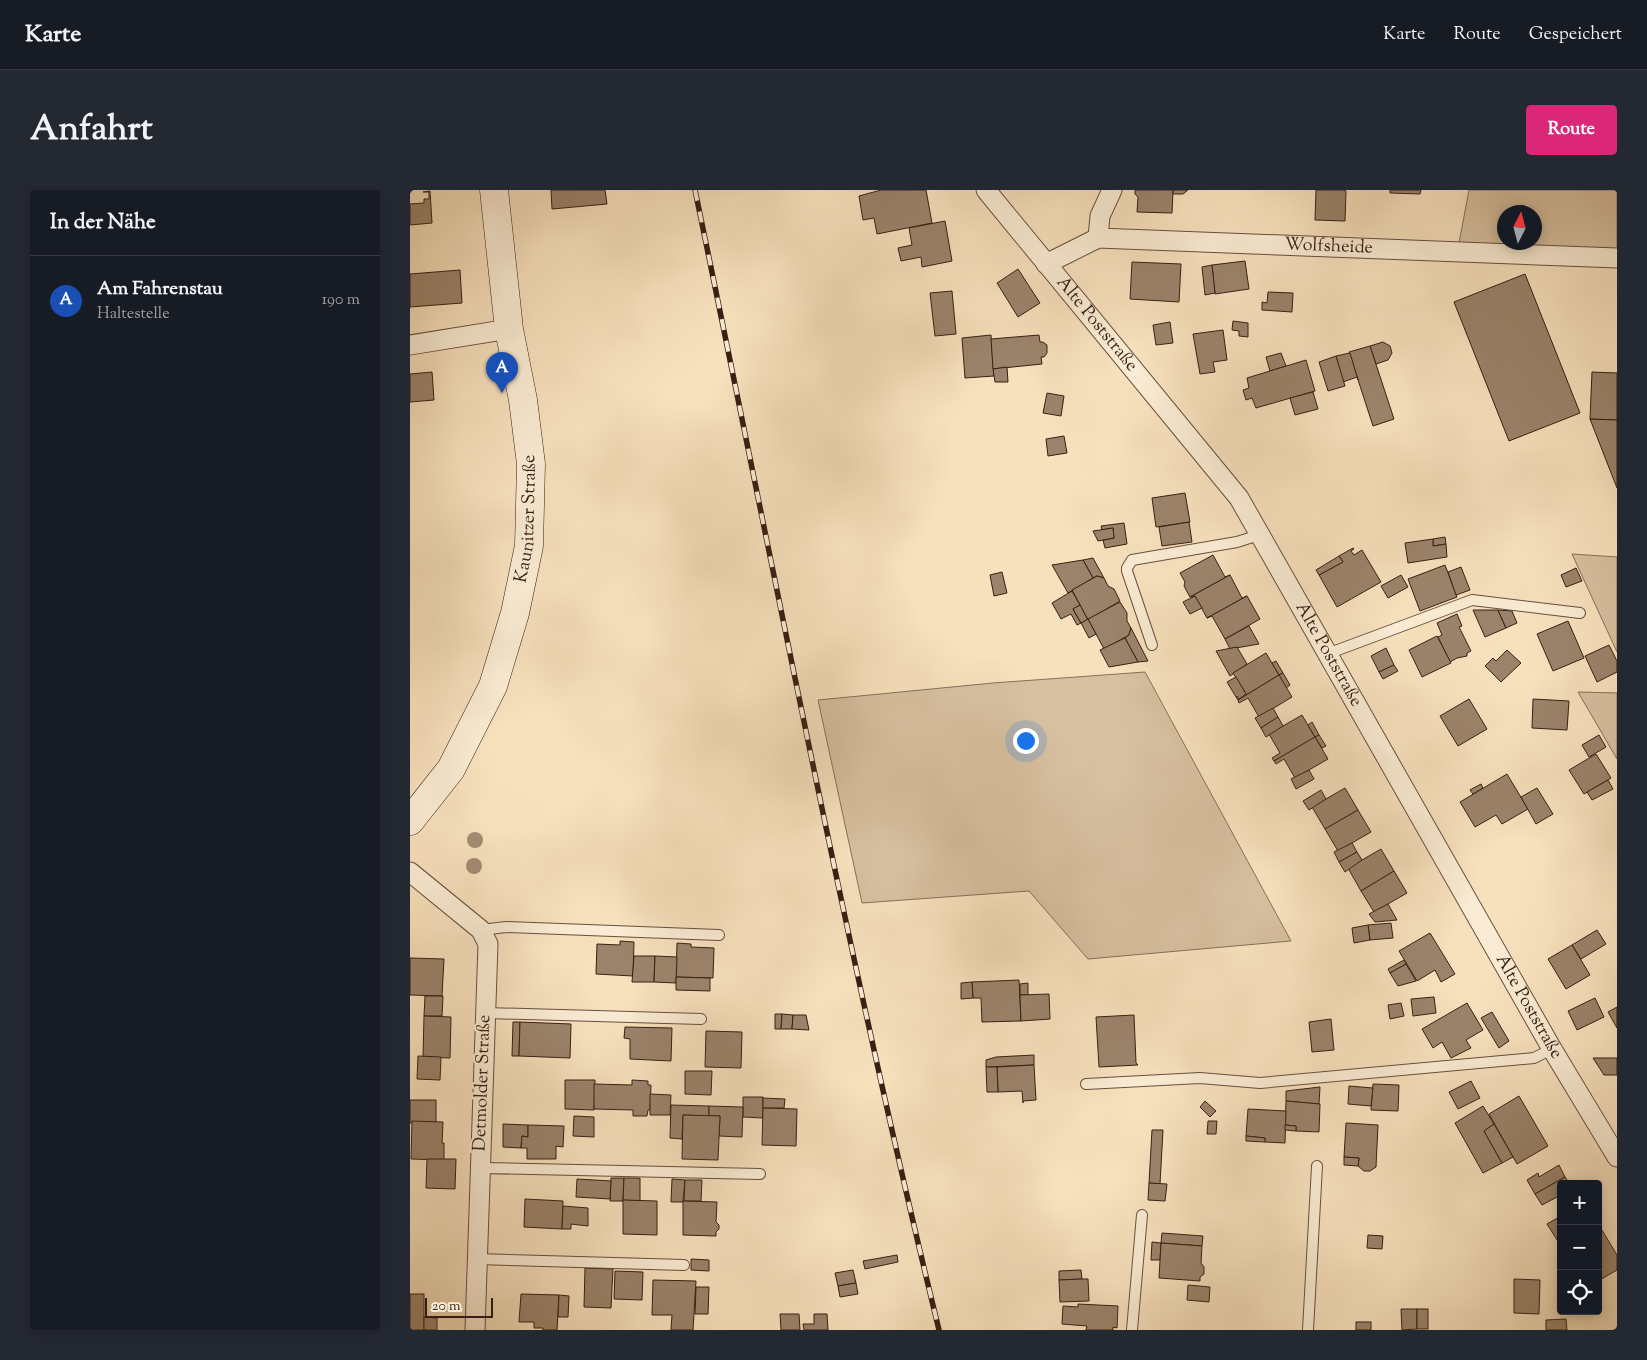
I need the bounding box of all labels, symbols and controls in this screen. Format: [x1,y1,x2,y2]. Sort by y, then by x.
text: Karte [25,18,82,52]
text: Karte [1383,22,1426,48]
text: Route [1454,22,1501,48]
text: Gespeichert [1529,22,1622,48]
text: Anfahrt [30,105,153,156]
button: Route [1526,105,1617,155]
north arrow [1497,205,1542,250]
text: In der Nähe [50,208,156,238]
street label: Wolfsheide [1284,232,1373,262]
street label: Alte Poststraße [1049,271,1143,378]
text: Am Fahrenstau [97,276,223,303]
text: A [60,289,73,312]
text: 190 m [322,289,360,312]
text: Haltestelle [97,303,170,326]
pin: A [486,352,518,393]
street label: Kaunitzer Straße [509,453,544,585]
street label: Alte Poststraße [1288,598,1368,712]
your location [1013,728,1039,754]
street label: Alte Poststraße [1488,950,1568,1064]
street label: Detmolder Straße [468,1014,498,1152]
map controls [1557,1180,1602,1315]
button: + [1557,1180,1602,1225]
button: − [1557,1225,1602,1270]
button: locate [1557,1270,1602,1315]
scale bar [425,1295,492,1318]
text: 20 m [432,1297,461,1317]

